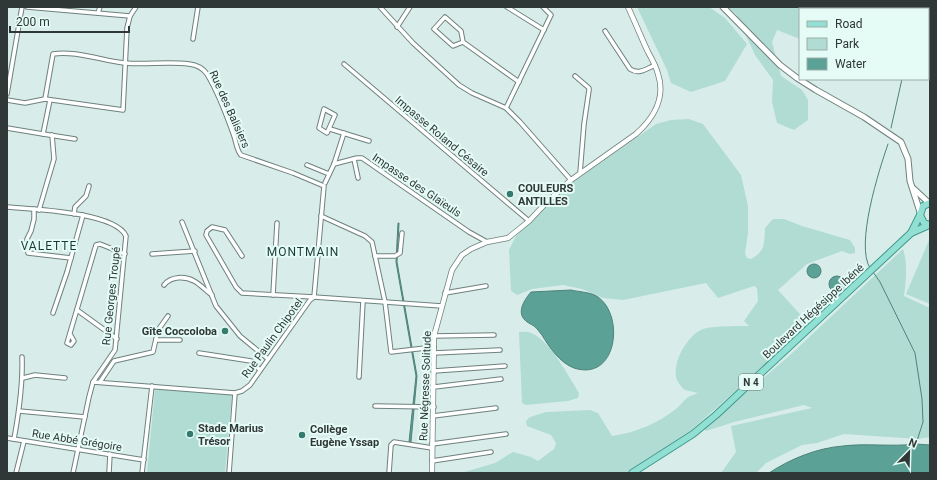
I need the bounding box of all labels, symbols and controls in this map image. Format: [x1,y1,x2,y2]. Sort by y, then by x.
scale bar [10,8,129,34]
legend [799,8,929,80]
text: 200 m [16,15,50,29]
text: Road [835,17,863,31]
text: Park [835,37,860,51]
text: Water [835,57,866,71]
street label: Rue des Balisiers [207,68,253,150]
street label: Impasse Roland Césaire [392,93,491,179]
street label: Impasse des Glaïeuls [370,151,464,220]
place label: COULEURS ANTILLES [518,182,573,208]
marker: COULEURS ANTILLES [505,189,515,199]
district label: VALETTE [21,239,77,253]
district label: MONTMAIN [267,245,339,259]
street label: Rue Georges Troupé [100,246,123,346]
street label: Boulevard Hégésippe Ibéné [760,261,867,362]
street label: Rue Paulin Chipotel [239,296,306,381]
place label: Gîte Coccoloba [142,325,217,338]
marker: Gîte Coccoloba [220,326,230,336]
street label: Rue Négresse Solitude [417,330,434,441]
road number: N 4 [739,374,763,390]
place label: Stade Marius Trésor [198,422,264,448]
place label: Collège Eugène Yssap [310,423,379,449]
street label: Rue Abbé Grégoire [31,427,123,454]
marker: Stade Marius Trésor [185,429,195,439]
marker: Collège Eugène Yssap [297,430,307,440]
north arrow [889,432,929,472]
text: N [907,436,919,451]

